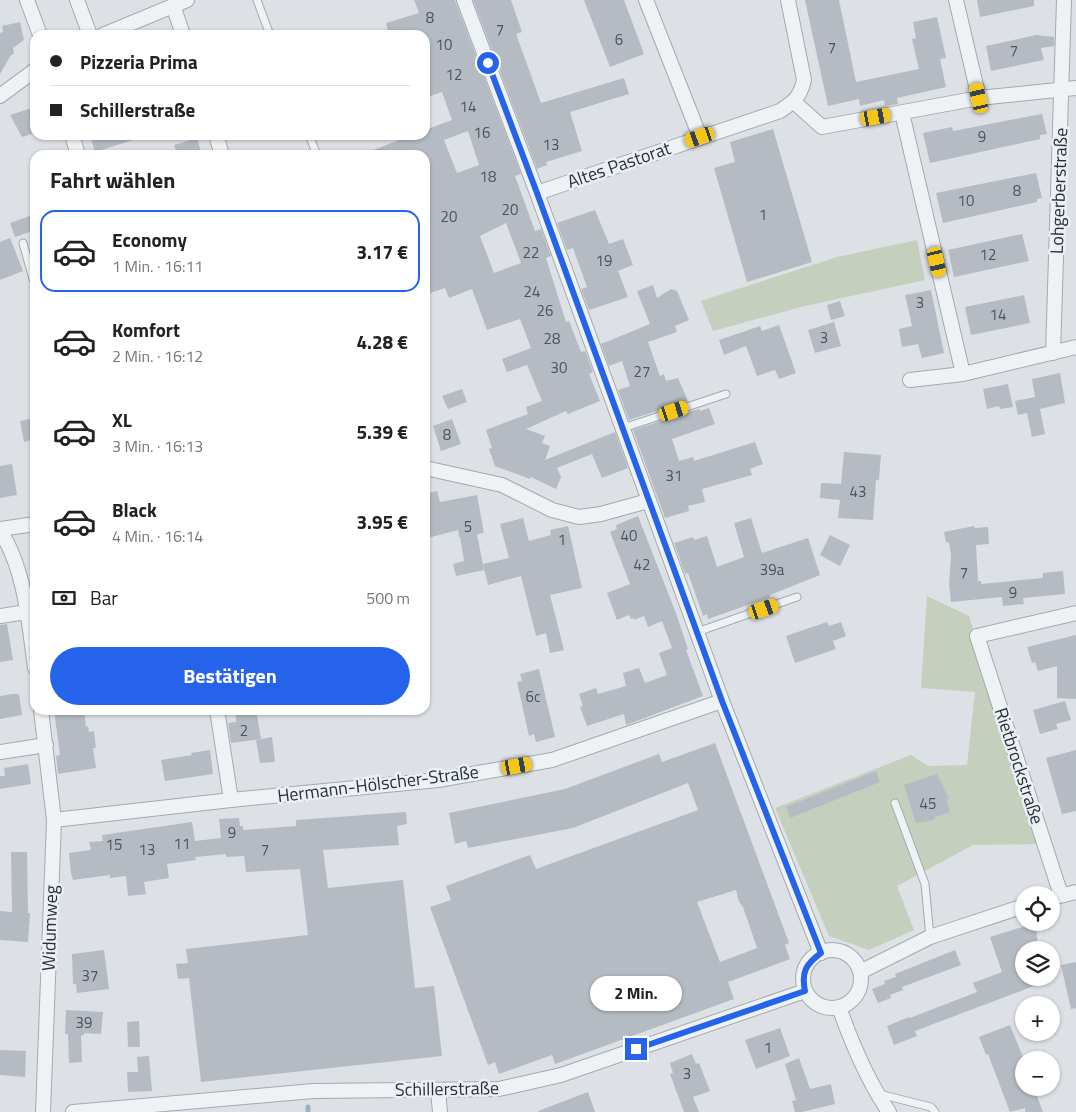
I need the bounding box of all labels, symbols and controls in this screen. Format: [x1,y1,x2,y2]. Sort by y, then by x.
house number: 8 [426,6,434,29]
house number: 7 [496,18,504,41]
house number: 6 [615,28,623,51]
house number: 10 [436,33,452,56]
house number: 7 [828,36,836,59]
house number: 7 [1010,39,1018,62]
text: Pizzeria Prima [80,47,198,76]
route start [477,52,499,74]
house number: 12 [446,63,462,86]
car [968,82,989,114]
text: Schillerstraße [80,95,195,124]
house number: 14 [460,95,476,118]
car [859,107,892,127]
house number: 16 [474,121,490,144]
car [683,125,716,149]
house number: 9 [978,125,986,148]
street label: Lohgerberstraße [1043,127,1074,255]
house number: 13 [543,133,559,156]
street label: Altes Pastorat [563,134,675,195]
text: Fahrt wählen [50,163,175,197]
house number: 18 [480,165,496,188]
house number: 8 [1013,179,1021,202]
house number: 10 [958,189,974,212]
house number: 20 [502,198,518,221]
house number: 1 [759,203,767,226]
house number: 20 [441,205,457,228]
text: Economy [112,225,187,254]
icon: car [52,229,97,274]
text: 3.17 € [356,237,408,266]
house number: 22 [523,241,539,264]
house number: 12 [980,243,996,266]
car [926,246,947,278]
house number: 19 [596,249,612,272]
text: 1 Min. · 16:11 [112,254,203,278]
house number: 24 [524,280,540,303]
house number: 3 [916,291,924,314]
house number: 26 [537,299,553,322]
house number: 14 [990,303,1006,326]
text: Komfort [112,315,180,344]
icon: car [52,319,97,364]
house number: 3 [820,326,828,349]
text: 4.28 € [356,327,408,356]
house number: 28 [544,327,560,350]
text: 2 Min. · 16:12 [112,344,203,368]
house number: 30 [551,356,567,379]
house number: 27 [634,360,650,383]
car [657,399,690,423]
text: XL [112,405,132,434]
icon: car [52,409,97,454]
text: 5.39 € [356,417,408,446]
house number: 8 [443,423,451,446]
text: 3 Min. · 16:13 [112,434,203,458]
house number: 31 [666,464,682,487]
house number: 43 [850,480,866,503]
text: Black [112,495,157,524]
icon: car [52,499,97,544]
text: 3.95 € [356,507,408,536]
house number: 5 [464,515,472,538]
text: 4 Min. · 16:14 [112,524,203,548]
house number: 40 [621,524,637,547]
house number: 1 [558,528,566,551]
house number: 42 [634,553,650,576]
house number: 39a [760,558,785,581]
house number: 7 [960,561,968,584]
house number: 9 [1009,581,1017,604]
text: Bar [90,583,118,612]
icon: cash [50,584,78,612]
text: 500 m [366,586,410,610]
car [747,597,780,621]
button: Bestätigen [50,647,410,705]
house number: 6c [526,685,540,708]
street label: Rietbrockstraße [988,704,1051,828]
house number: 2 [240,719,248,742]
car [500,756,533,776]
street label: Hermann-Hölscher-Straße [276,758,480,809]
house number: 45 [920,792,936,815]
house number: 9 [228,821,236,844]
house number: 11 [174,832,190,855]
house number: 15 [106,833,122,856]
house number: 13 [139,838,155,861]
house number: 7 [261,838,269,861]
street label: Widumweg [35,885,64,971]
map controls [1015,886,1060,1096]
button: locate [1015,886,1060,931]
button: layers [1015,941,1060,986]
house number: 37 [82,964,98,987]
callout: 2 Min. [590,976,682,1012]
text: 2 Min. [614,981,658,1005]
button: + [1015,996,1060,1041]
house number: 39 [76,1011,92,1034]
house number: 1 [764,1036,772,1059]
route end [625,1038,647,1060]
button: − [1015,1051,1060,1096]
house number: 3 [683,1062,691,1085]
street label: Schillerstraße [395,1074,499,1103]

